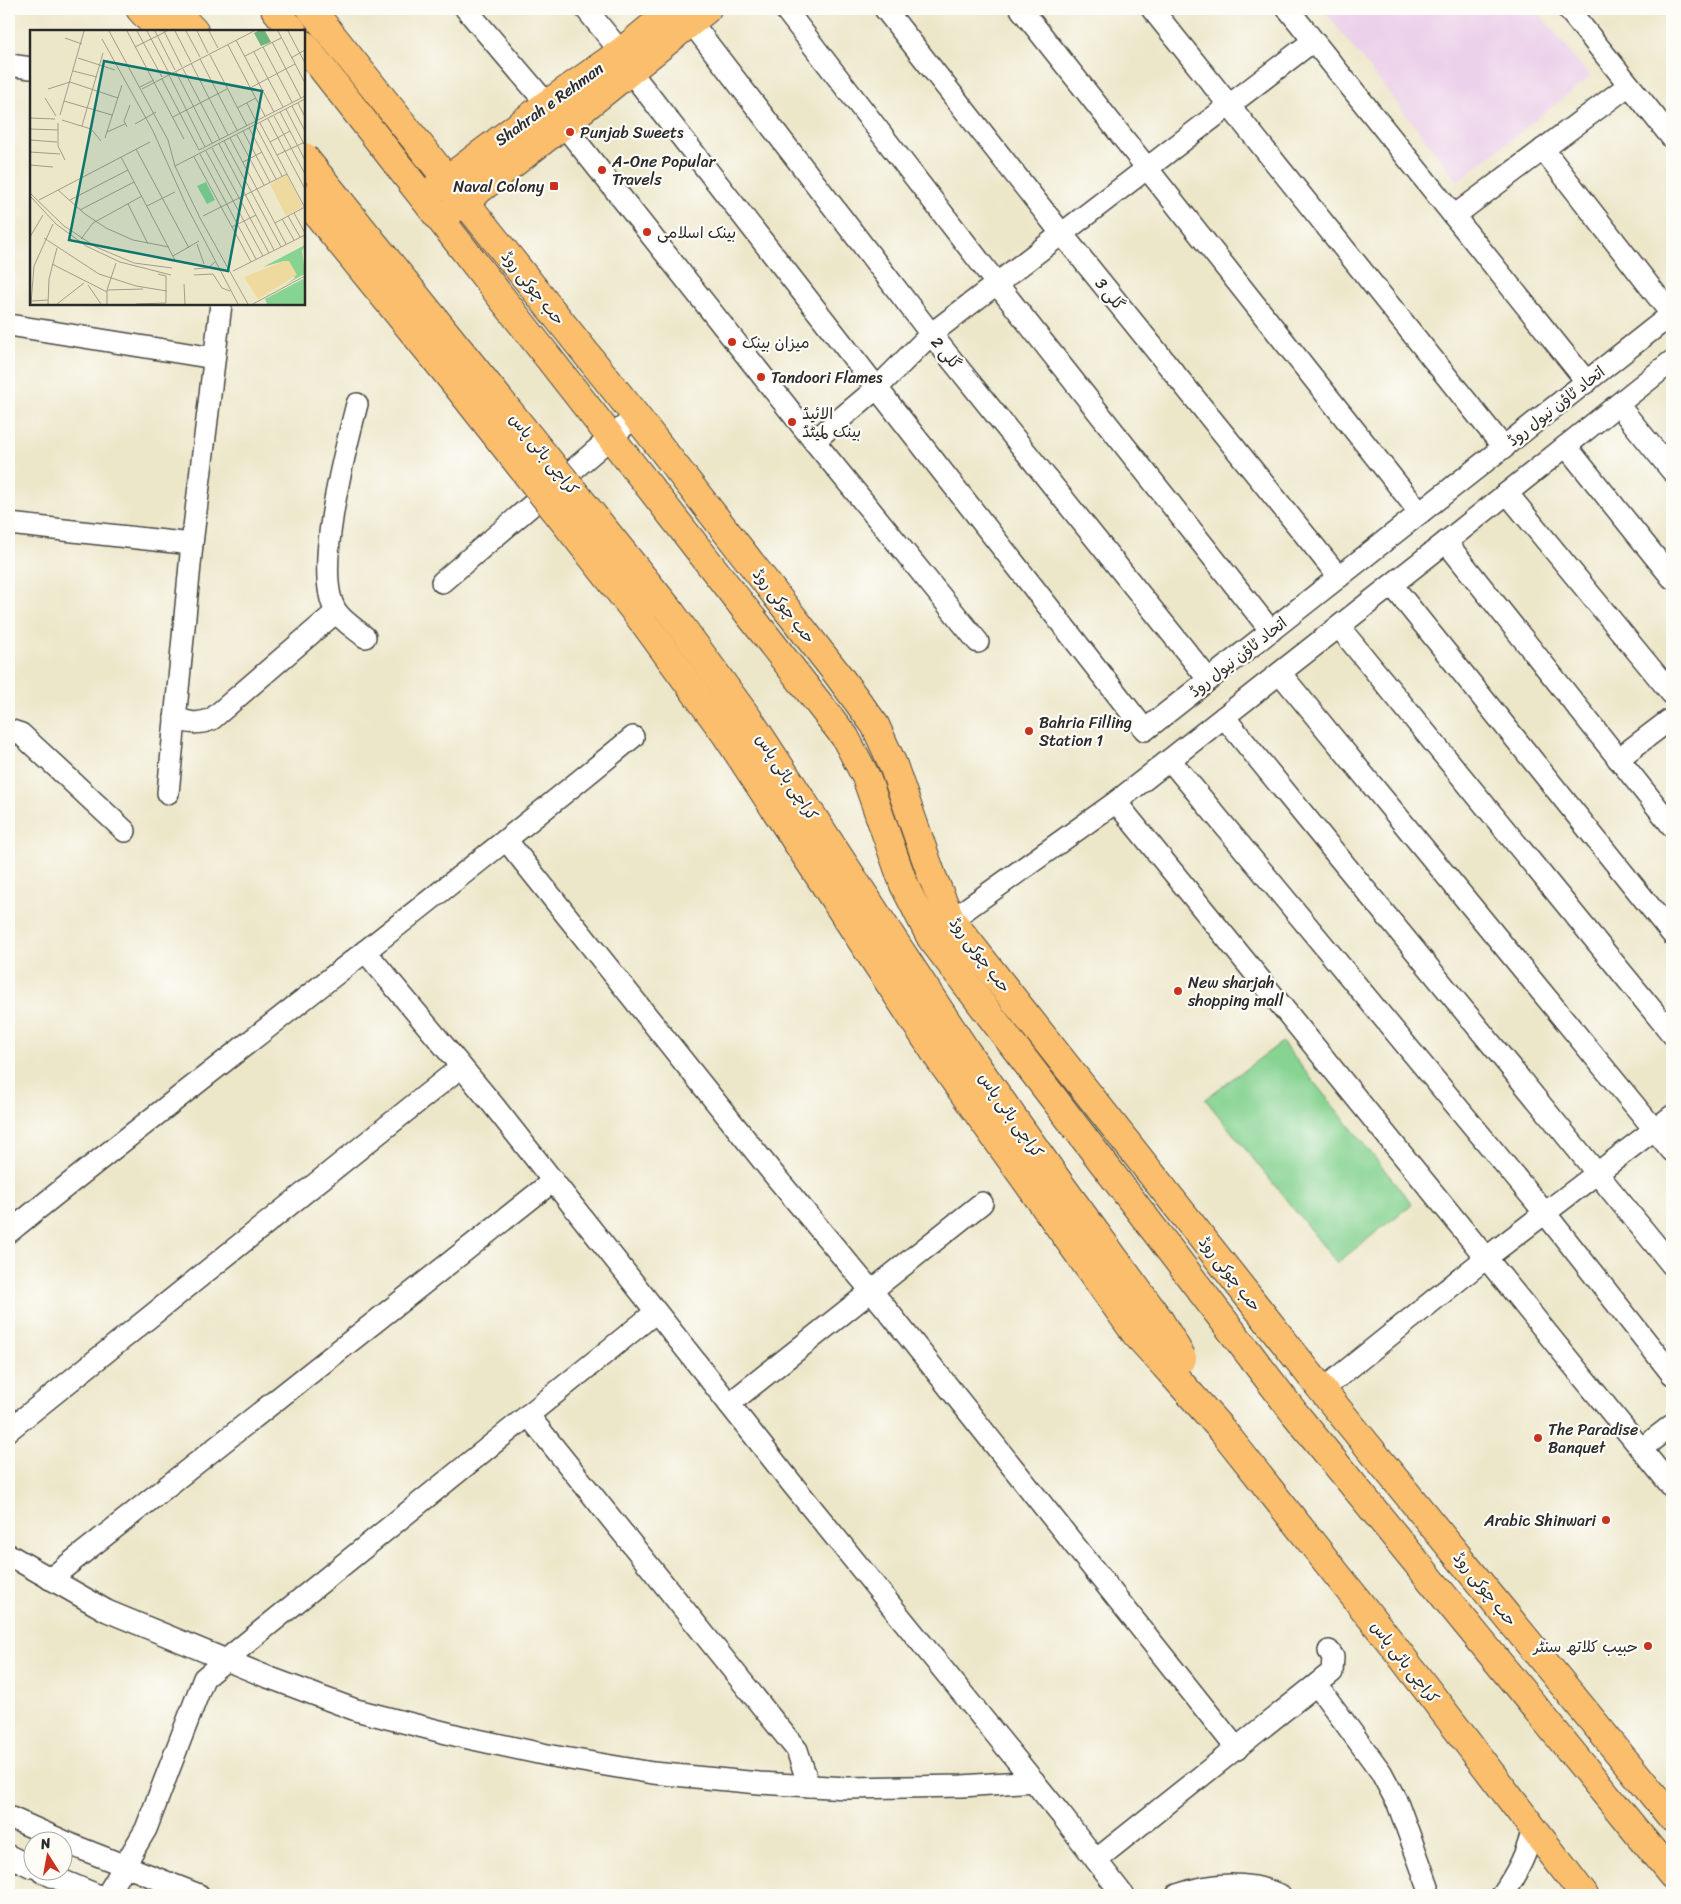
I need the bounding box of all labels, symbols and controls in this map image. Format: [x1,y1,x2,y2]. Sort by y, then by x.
inset map [30,30,305,305]
street label: Shahrah e Rehman [488,54,610,154]
place label: Punjab Sweets [580,118,684,147]
marker: Punjab Sweets [564,126,576,138]
place label: A-One Popular Travels [611,147,717,194]
marker: A-One Popular Travels [596,164,608,176]
place label: Naval Colony [453,172,545,201]
marker: Naval Colony [548,180,560,192]
place label: بینک اسلامی [657,218,736,247]
marker: بینک اسلامی [641,226,653,238]
street label: حب چوکی روڈ [494,244,572,332]
street label: گلی 3 [1087,271,1133,317]
place label: میزان بینک [742,328,810,357]
street label: گلی 2 [923,330,969,376]
marker: میزان بینک [726,336,738,348]
street label: اتحاد ٹاؤن نیول روڈ [1500,358,1612,454]
place label: Tandoori Flames [771,363,883,392]
marker: Tandoori Flames [755,371,767,383]
place label: الائیڈ بینک لمیٹڈ [802,399,861,446]
street label: کراچی بائی پاس [501,406,587,502]
marker: الائیڈ بینک لمیٹڈ [786,416,798,428]
street label: حب چوکی روڈ [745,562,823,650]
street label: اتحاد ٹاؤن نیول روڈ [1182,609,1294,705]
place label: Bahria Filling Station 1 [1039,708,1132,755]
marker: Bahria Filling Station 1 [1023,725,1035,737]
street label: کراچی بائی پاس [748,727,826,827]
street label: حب چوکی روڈ [941,910,1019,1000]
place label: New sharjah shopping mall [1187,968,1284,1015]
marker: New sharjah shopping mall [1172,985,1184,997]
street label: کراچی بائی پاس [971,1066,1052,1164]
street label: حب چوکی روڈ [1191,1230,1269,1318]
place label: The Paradise Banquet [1548,1415,1638,1462]
marker: The Paradise Banquet [1532,1432,1544,1444]
place label: Arabic Shinwari [1483,1506,1597,1535]
marker: Arabic Shinwari [1600,1514,1612,1526]
street label: حب چوکی روڈ [1446,1545,1524,1633]
street label: کراچی بائی پاس [1363,1614,1447,1710]
place label: حبیب کلاتھ سنٹر [1532,1632,1638,1661]
marker: حبیب کلاتھ سنٹر [1642,1640,1654,1652]
text: N [37,1830,53,1857]
north arrow [22,1832,72,1882]

